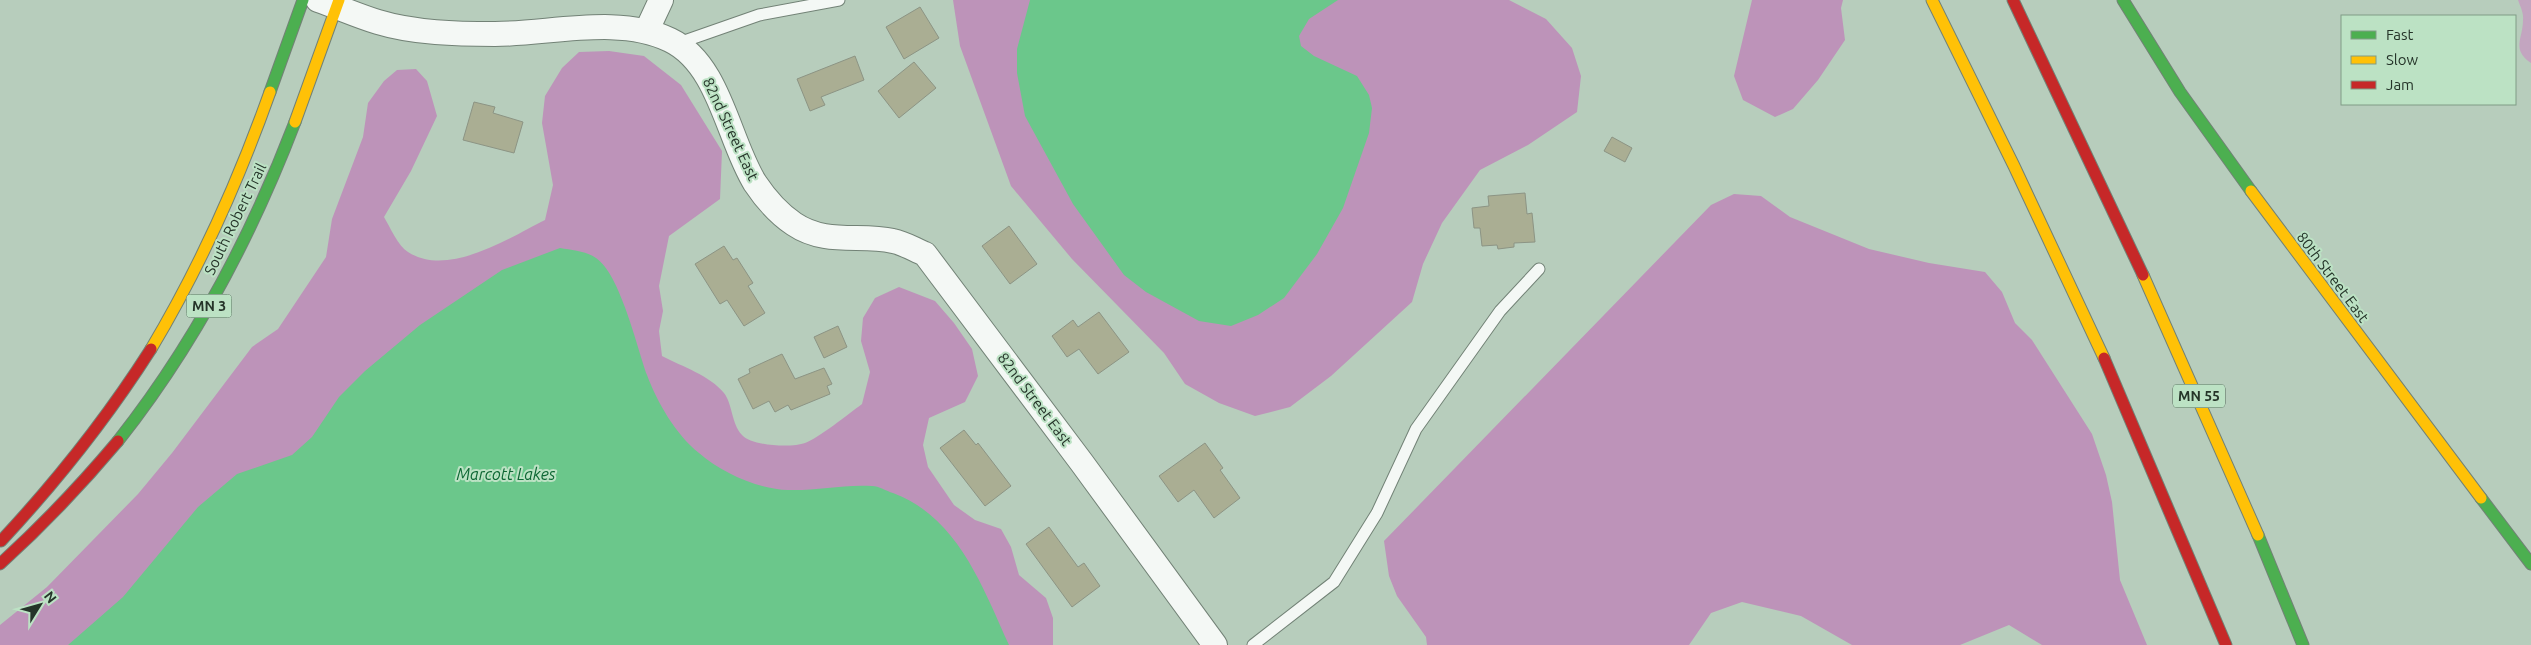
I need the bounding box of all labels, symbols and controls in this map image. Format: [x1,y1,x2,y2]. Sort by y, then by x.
legend [2341,15,2516,105]
text: Fast [2386,26,2414,43]
text: Slow [2386,51,2419,68]
street label: 82nd Street East [700,75,762,183]
text: Jam [2386,76,2414,93]
street label: South Robert Trail [201,160,269,278]
street label: 80th Street East [2294,228,2373,326]
road number: MN 3 [186,294,232,318]
street label: 82nd Street East [995,349,1075,449]
road number: MN 55 [2173,384,2225,408]
water label: Marcott Lakes [457,465,556,483]
north arrow [15,580,65,630]
text: N [41,588,60,606]

